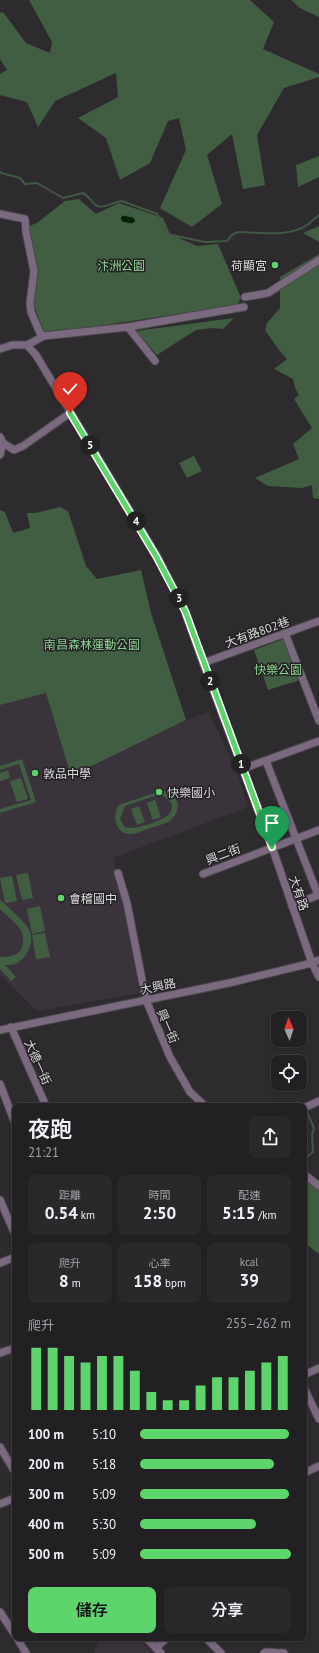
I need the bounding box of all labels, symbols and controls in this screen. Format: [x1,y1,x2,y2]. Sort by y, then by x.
park label: 汴洲公園 [97,258,145,273]
place label: 荷顯宮 [231,258,267,273]
marker: 荷顯宮 [270,260,280,270]
pin [53,372,87,413]
icon: check [59,378,81,400]
pin: 5 [80,435,100,455]
text: 5 [87,438,93,452]
pin: 4 [126,511,146,531]
text: 4 [133,514,139,528]
pin: 3 [169,588,189,608]
text: 3 [176,591,182,605]
street label: 大有路802巷 [223,613,291,651]
park label: 南昌森林運動公園 [44,637,140,652]
park label: 快樂公園 [254,662,302,677]
pin: 2 [200,671,220,691]
text: 2 [207,674,213,688]
pin: 1 [231,754,251,774]
text: 1 [238,757,244,771]
place label: 敦品中學 [43,766,91,781]
marker: 敦品中學 [30,768,40,778]
place label: 快樂國小 [167,785,215,800]
marker: 快樂國小 [154,787,164,797]
pin [255,806,289,847]
icon: arrive [261,812,283,834]
street label: 興二街 [204,841,242,867]
street label: 大有路 [286,874,312,912]
place label: 會稽國中 [69,891,117,906]
marker: 會稽國中 [56,893,66,903]
street label: 大興路 [139,975,177,997]
street label: 興一街 [154,1006,182,1046]
north arrow [271,1011,307,1047]
map controls [271,1011,307,1091]
street label: 大德一街 [21,1037,55,1087]
button: locate [271,1055,307,1091]
text: 夜跑 [28,1115,72,1143]
button: share [249,1116,291,1158]
text: 21:21 [28,1144,59,1161]
text: 距離 [59,1188,81,1202]
text: 時間 [148,1188,170,1202]
text: 配速 [238,1188,260,1202]
text: 0.54 [45,1202,78,1224]
text: 2:50 [143,1202,176,1224]
text: 5:15 [222,1202,255,1224]
text: km [78,1208,95,1222]
text: /km [255,1208,276,1222]
text: kcal [240,1255,259,1269]
text: 爬升 [59,1256,81,1270]
text: 心率 [148,1256,170,1270]
text: 39 [240,1269,259,1291]
text: 8 [59,1270,69,1292]
text: 158 [133,1270,162,1292]
text: m [69,1276,81,1290]
text: bpm [162,1276,186,1290]
text: 255–262 m [226,1315,291,1332]
text: 爬升 [28,1317,54,1334]
text: 100 m [28,1426,64,1443]
text: 5:10 [92,1426,116,1443]
text: 200 m [28,1456,64,1473]
text: 5:18 [92,1456,116,1473]
text: 300 m [28,1486,64,1503]
text: 5:09 [92,1486,116,1503]
text: 400 m [28,1516,64,1533]
text: 5:30 [92,1516,116,1533]
text: 500 m [28,1546,64,1563]
text: 5:09 [92,1546,116,1563]
button: 儲存 [28,1587,156,1633]
button: 分享 [164,1587,291,1633]

